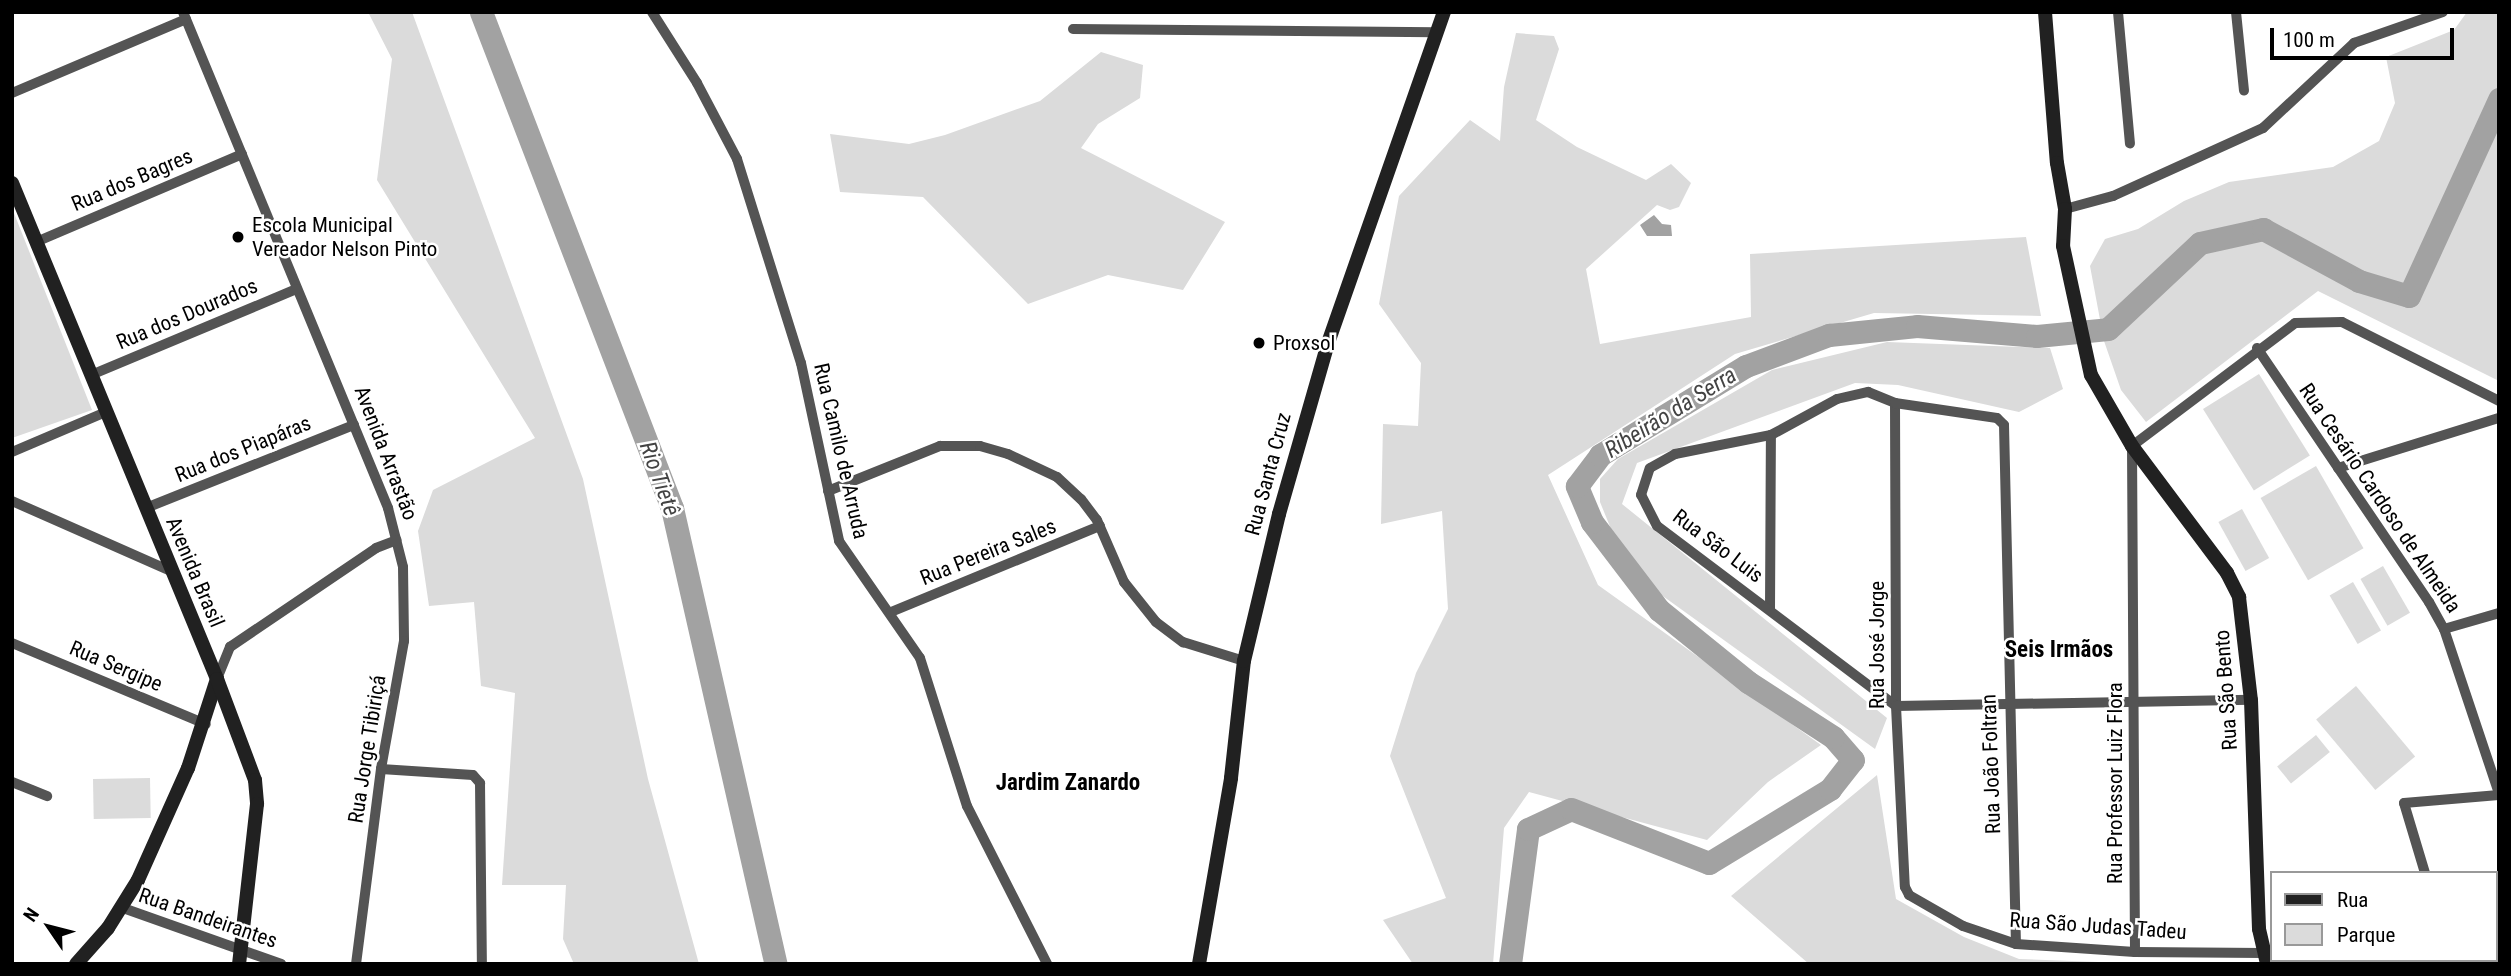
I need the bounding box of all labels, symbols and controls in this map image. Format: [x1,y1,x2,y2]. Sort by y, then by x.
scale bar [2273,14,2457,58]
text: 100 m [2283,28,2335,52]
street label: Rua dos Bagres [68,143,196,217]
place label: Escola Municipal Vereador Nelson Pinto [252,212,437,262]
marker: Escola Municipal Vereador Nelson Pinto [230,229,246,245]
street label: Rua dos Dourados [113,273,261,355]
place label: Proxsol [1273,330,1335,356]
marker: Proxsol [1251,335,1267,351]
street label: Rua Camilo de Arruda [809,361,873,541]
water label: Ribeirão da Serra [1600,362,1742,464]
street label: Rua Cesário Cardoso de Almeida [2294,379,2466,617]
street label: Avenida Arrastão [349,382,423,524]
street label: Rua dos Piapáras [171,410,315,488]
street label: Rua Santa Cruz [1240,410,1296,538]
water label: Rio Tietê [633,438,685,520]
street label: Rua São Luis [1668,504,1768,588]
street label: Avenida Brasil [160,513,230,631]
street label: Rua Pereira Sales [916,513,1060,591]
street label: Rua José Jorge [1864,581,1890,709]
street label: Rua São Bento [2209,629,2243,751]
street label: Rua Sergipe [66,635,166,697]
district label: Seis Irmãos [2005,636,2113,664]
street label: Rua Jorge Tibiriçá [343,673,391,825]
street label: Rua Professor Luiz Flora [2102,682,2128,884]
street label: Rua João Foltran [1976,694,2006,834]
district label: Jardim Zanardo [996,769,1140,797]
legend [2270,871,2497,962]
street label: Rua Bandeirantes [135,883,281,953]
text: Rua [2337,888,2368,912]
north arrow [14,892,84,962]
text: N [19,903,44,926]
street label: Rua São Judas Tadeu [2008,907,2188,945]
text: Parque [2337,923,2395,947]

